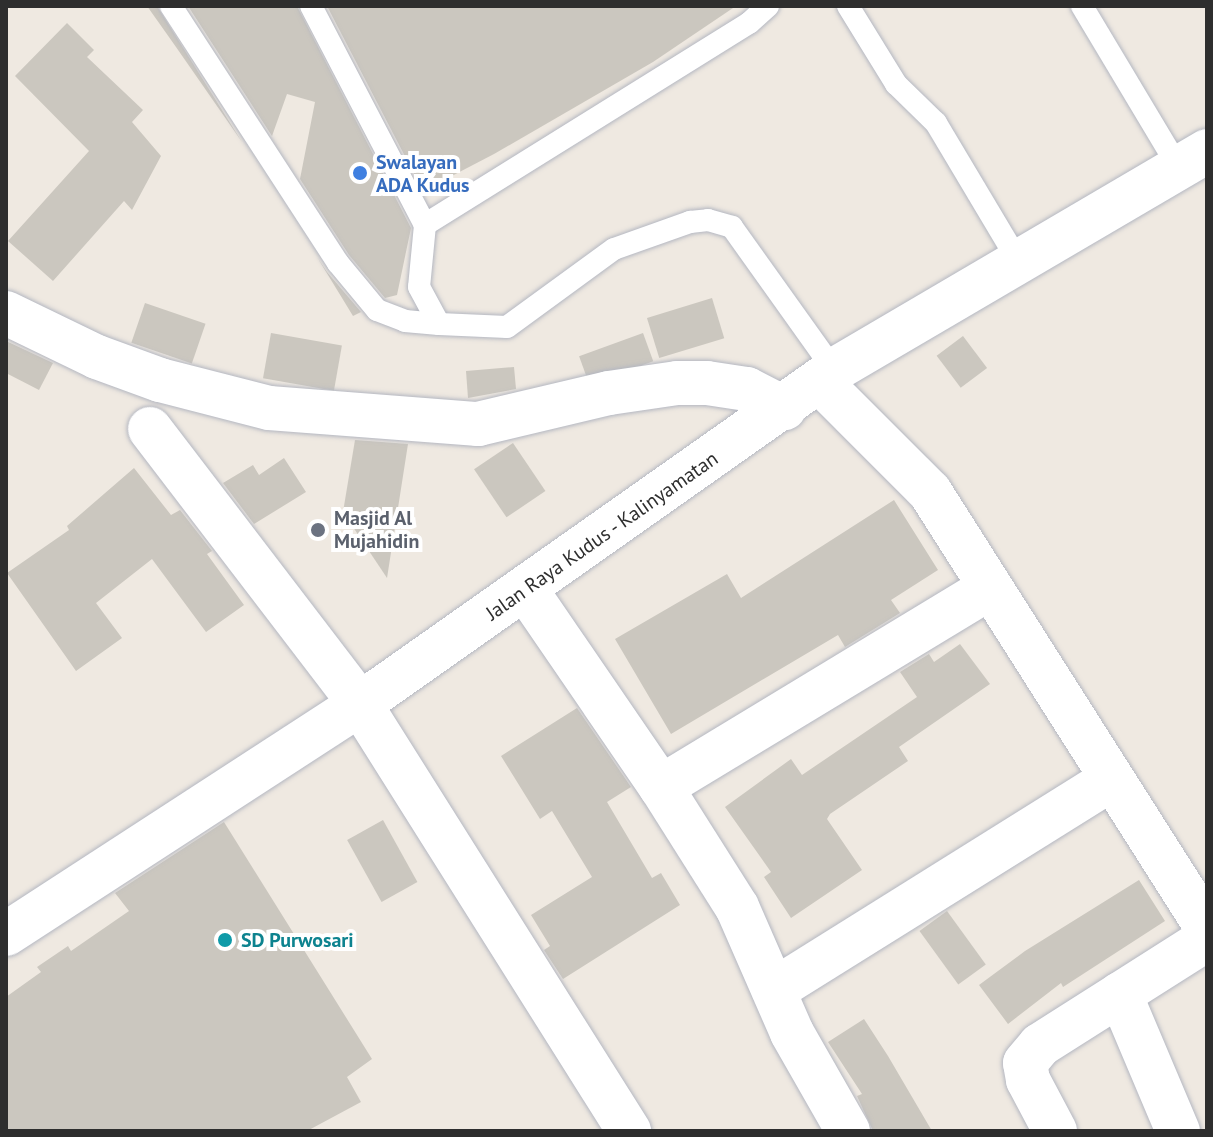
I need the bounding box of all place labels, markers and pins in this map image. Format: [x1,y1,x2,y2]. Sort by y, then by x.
place label: Swalayan ADA Kudus [376,150,470,197]
marker: Swalayan ADA Kudus [351,164,369,182]
place label: Masjid Al Mujahidin [334,506,419,553]
marker: Masjid Al Mujahidin [309,521,327,539]
place label: SD Purwosari [241,928,354,952]
marker: SD Purwosari [216,931,234,949]

